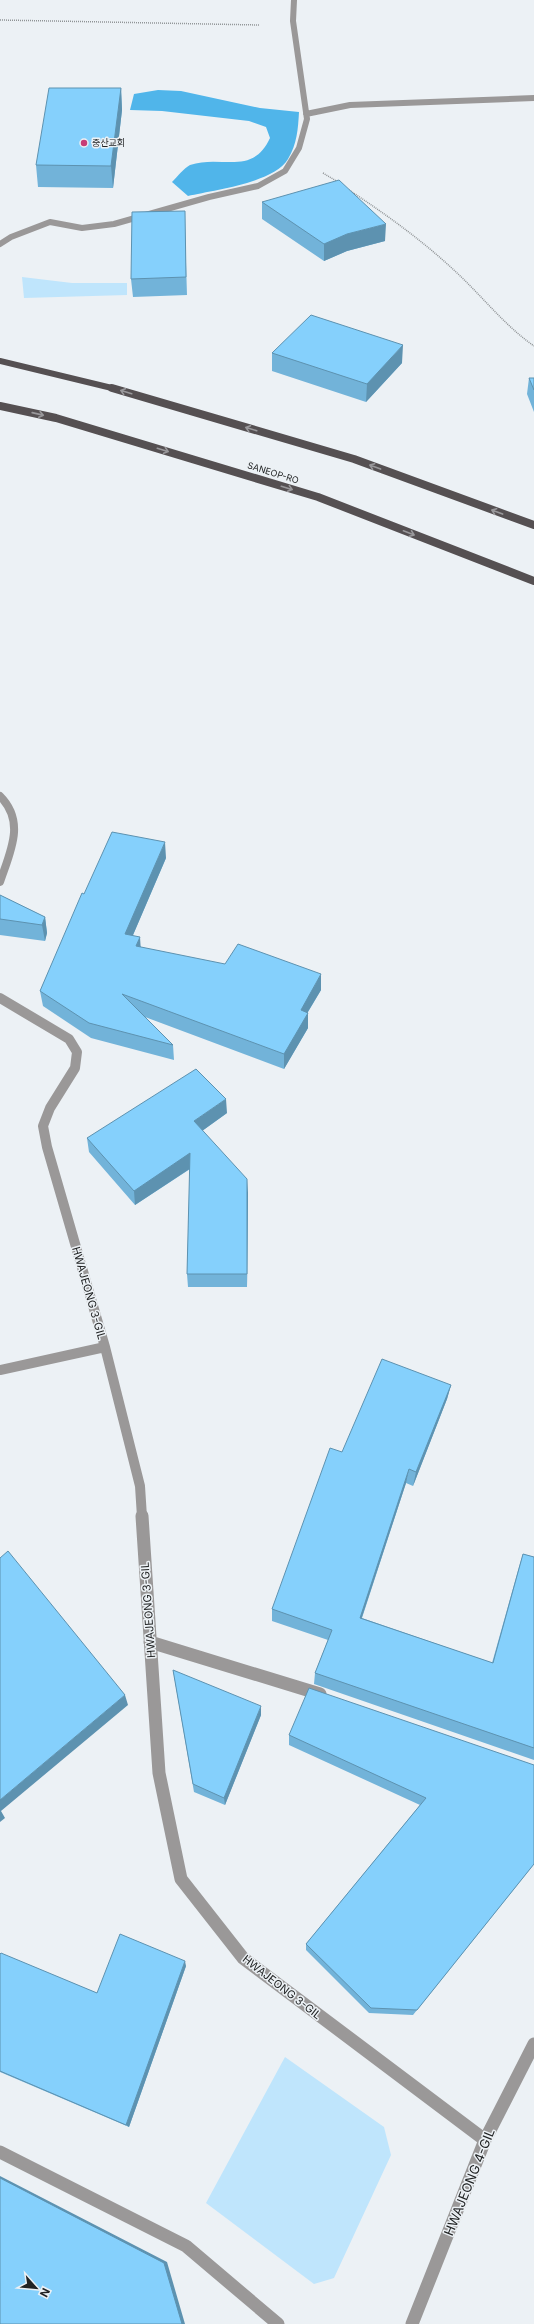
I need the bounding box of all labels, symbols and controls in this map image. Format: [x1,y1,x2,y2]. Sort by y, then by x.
place label: 중산교회 [92,137,125,148]
marker: 중산교회 [79,138,89,148]
one-way arrow [120,388,133,395]
one-way arrow [31,411,44,419]
one-way arrow [245,425,258,432]
one-way arrow [156,447,169,454]
street label: SANEOP-RO [246,459,300,486]
one-way arrow [370,462,382,470]
one-way arrow [281,485,294,492]
one-way arrow [492,507,504,515]
one-way arrow [403,529,415,537]
street label: HWAJEONG 3-GIL [69,1245,109,1341]
street label: HWAJEONG 3-GIL [138,1562,158,1658]
street label: HWAJEONG 3-GIL [240,1952,324,2022]
street label: HWAJEONG 4-GIL [440,2126,498,2238]
north arrow [16,2268,56,2308]
text: N [37,2286,53,2299]

